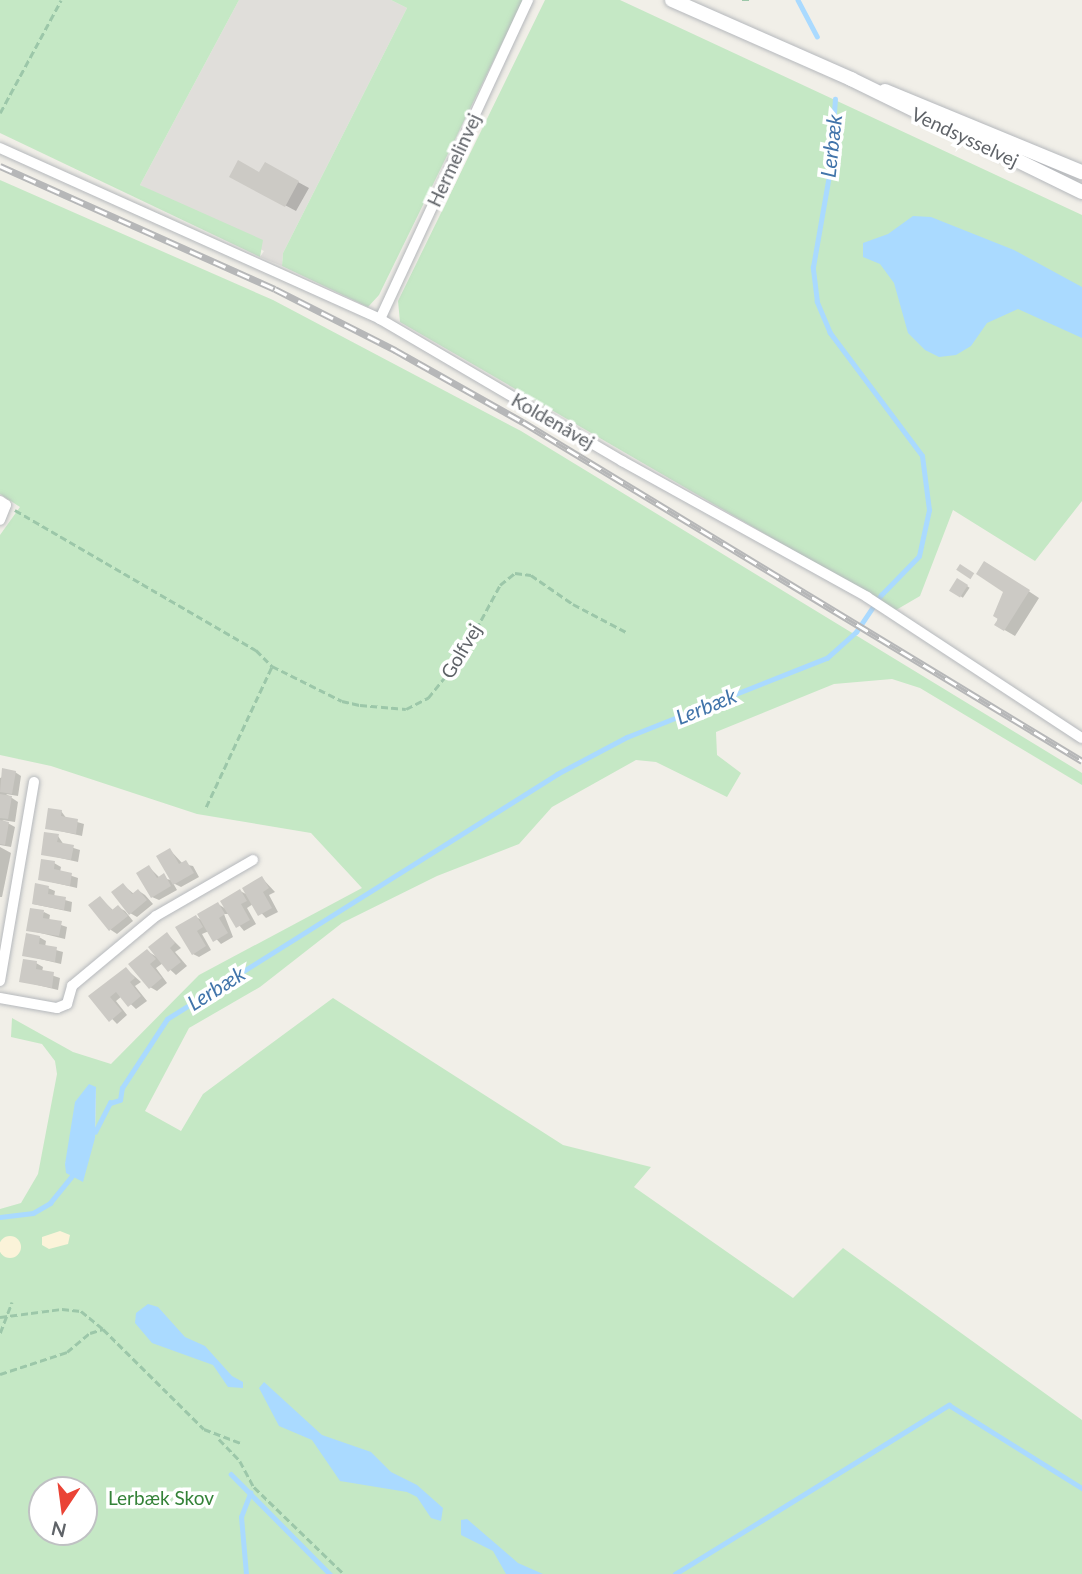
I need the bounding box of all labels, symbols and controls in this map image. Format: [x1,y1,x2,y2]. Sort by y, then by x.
street label: Vendsysselvej [908,102,1022,172]
street label: Hermelinvej [422,110,486,210]
water label: Lerbæk [815,113,847,179]
street label: Koldenåvej [508,388,598,454]
street label: Golfvej [436,619,486,683]
water label: Lerbæk [672,683,740,729]
water label: Lerbæk [183,961,249,1015]
north arrow [28,1476,98,1546]
park label: Lerbæk Skov [108,1487,214,1509]
text: N [49,1517,68,1543]

